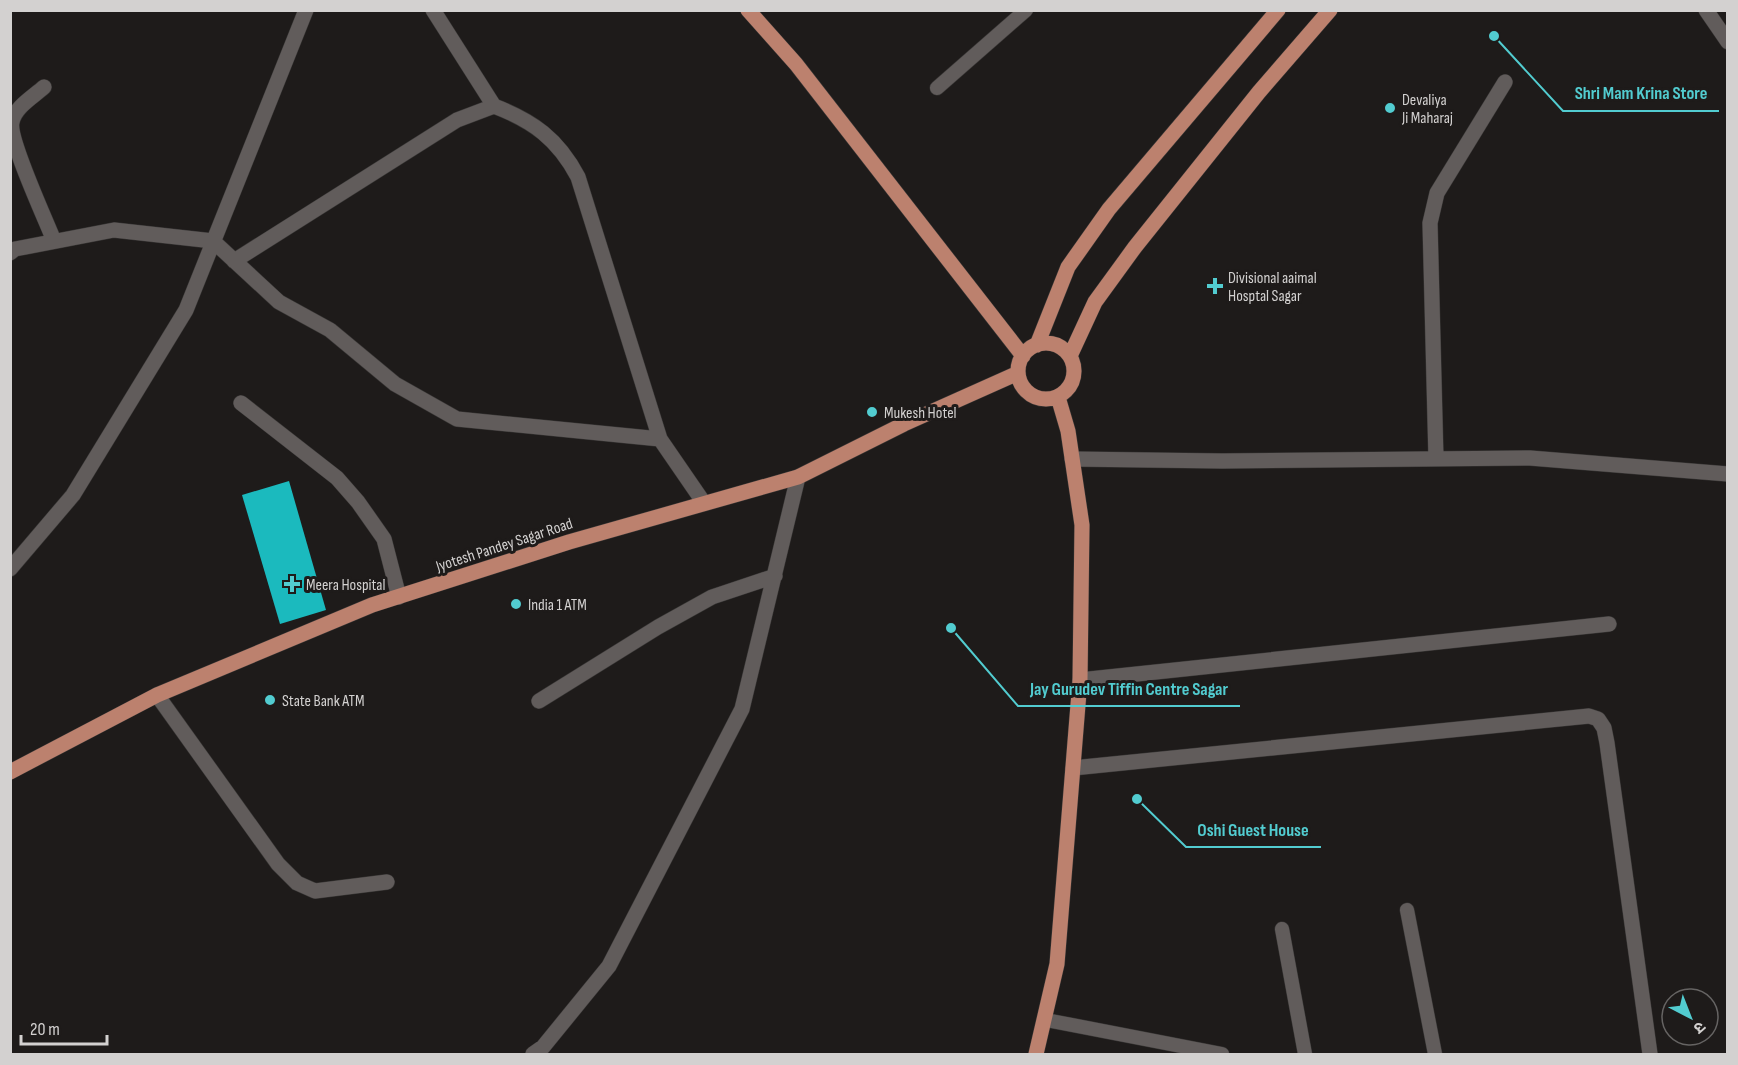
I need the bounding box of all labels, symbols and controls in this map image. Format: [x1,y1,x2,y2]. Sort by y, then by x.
callout: Shri Mam Krina Store [1563,75,1719,111]
text: Shri Mam Krina Store [1575,83,1707,104]
place label: Devaliya Ji Maharaj [1401,91,1453,128]
marker: Devaliya Ji Maharaj [1383,101,1397,115]
place label: Divisional aaimal Hosptal Sagar [1228,269,1317,306]
marker: Divisional aaimal Hosptal Sagar [1206,277,1224,295]
place label: Mukesh Hotel [884,404,957,423]
marker: Mukesh Hotel [865,405,879,419]
street label: Jyotesh Pandey Sagar Road [433,514,575,577]
marker: Meera Hospital [283,575,301,593]
place label: Meera Hospital [306,576,385,595]
place label: India 1 ATM [528,596,587,615]
marker: India 1 ATM [509,597,523,611]
callout: Jay Gurudev Tiffin Centre Sagar [1018,670,1240,706]
text: Jay Gurudev Tiffin Centre Sagar [1029,679,1228,700]
place label: State Bank ATM [282,692,365,711]
marker: State Bank ATM [263,693,277,707]
callout: Oshi Guest House [1186,811,1321,847]
text: Oshi Guest House [1197,820,1309,841]
north arrow [1660,987,1720,1047]
scale bar [21,1008,106,1046]
text: उ [1689,1017,1709,1038]
text: 20 m [30,1019,60,1040]

